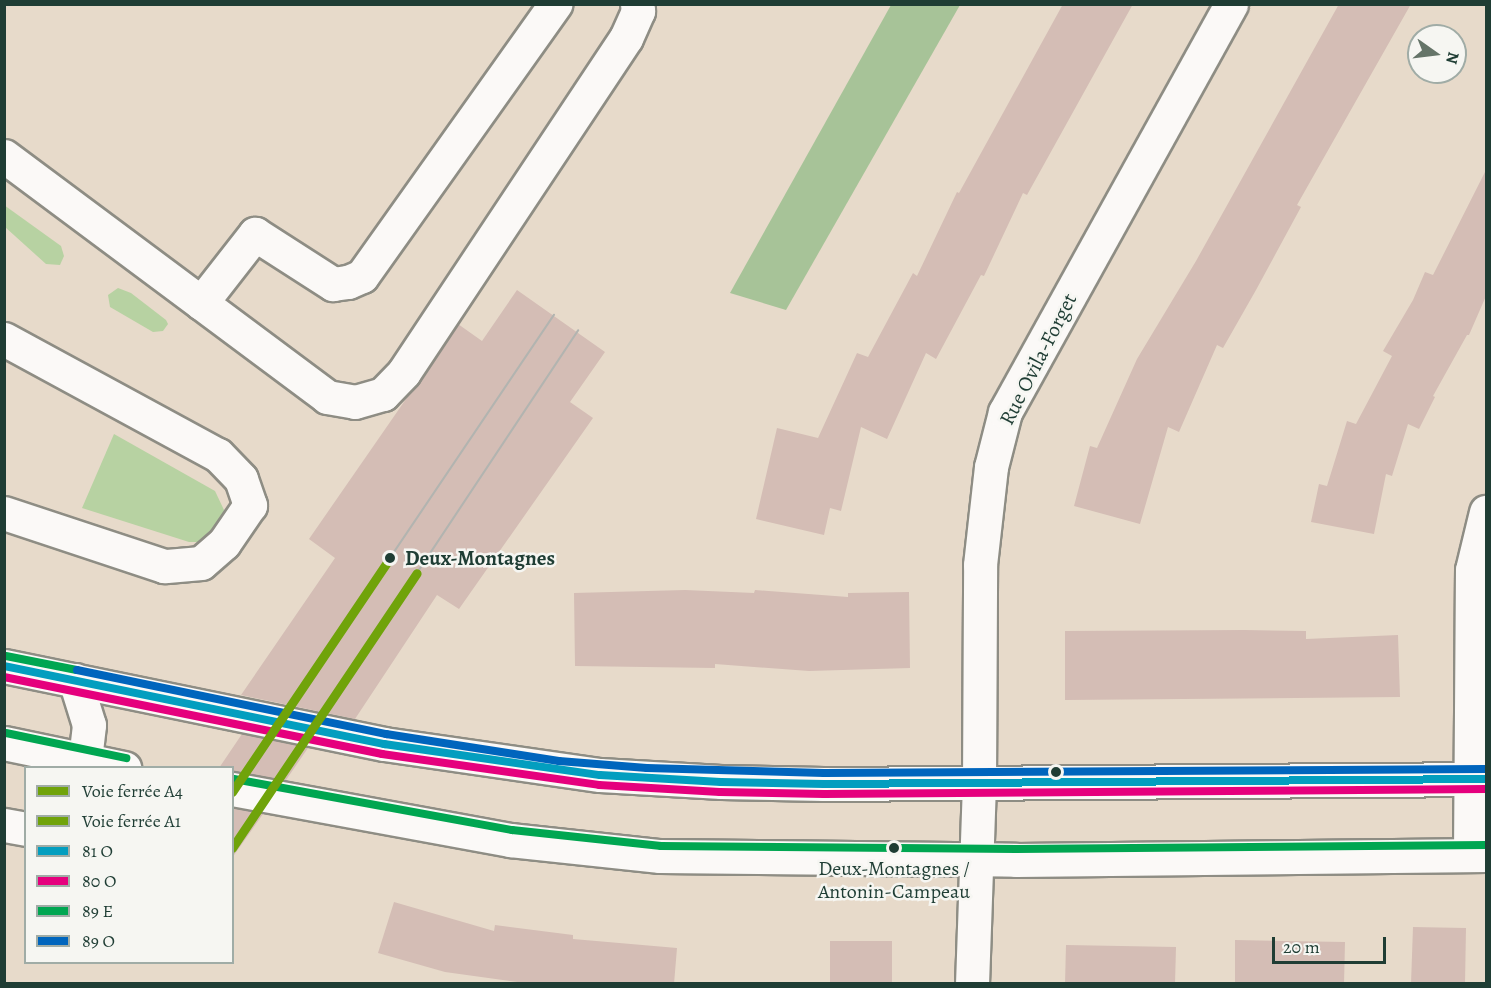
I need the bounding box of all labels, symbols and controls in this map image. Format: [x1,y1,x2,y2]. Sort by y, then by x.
north arrow [1407,24,1467,84]
text: N [1440,50,1465,66]
street label: Rue Ovila-Forget [994,289,1082,429]
place label: Deux-Montagnes [405,545,555,571]
marker: Deux-Montagnes [380,548,400,568]
legend [24,766,234,964]
unlabelled marker [1050,766,1062,778]
text: Voie ferrée A4 [82,779,183,803]
text: Voie ferrée A1 [82,809,181,833]
text: 81 O [82,839,113,863]
marker: Deux-Montagnes / Antonin-Campeau [888,842,900,854]
place label: Deux-Montagnes / Antonin-Campeau [818,857,970,904]
text: 80 O [82,869,116,893]
text: 89 E [82,899,113,923]
scale bar [1275,925,1389,963]
text: 89 O [82,929,115,953]
text: 20 m [1283,935,1320,959]

